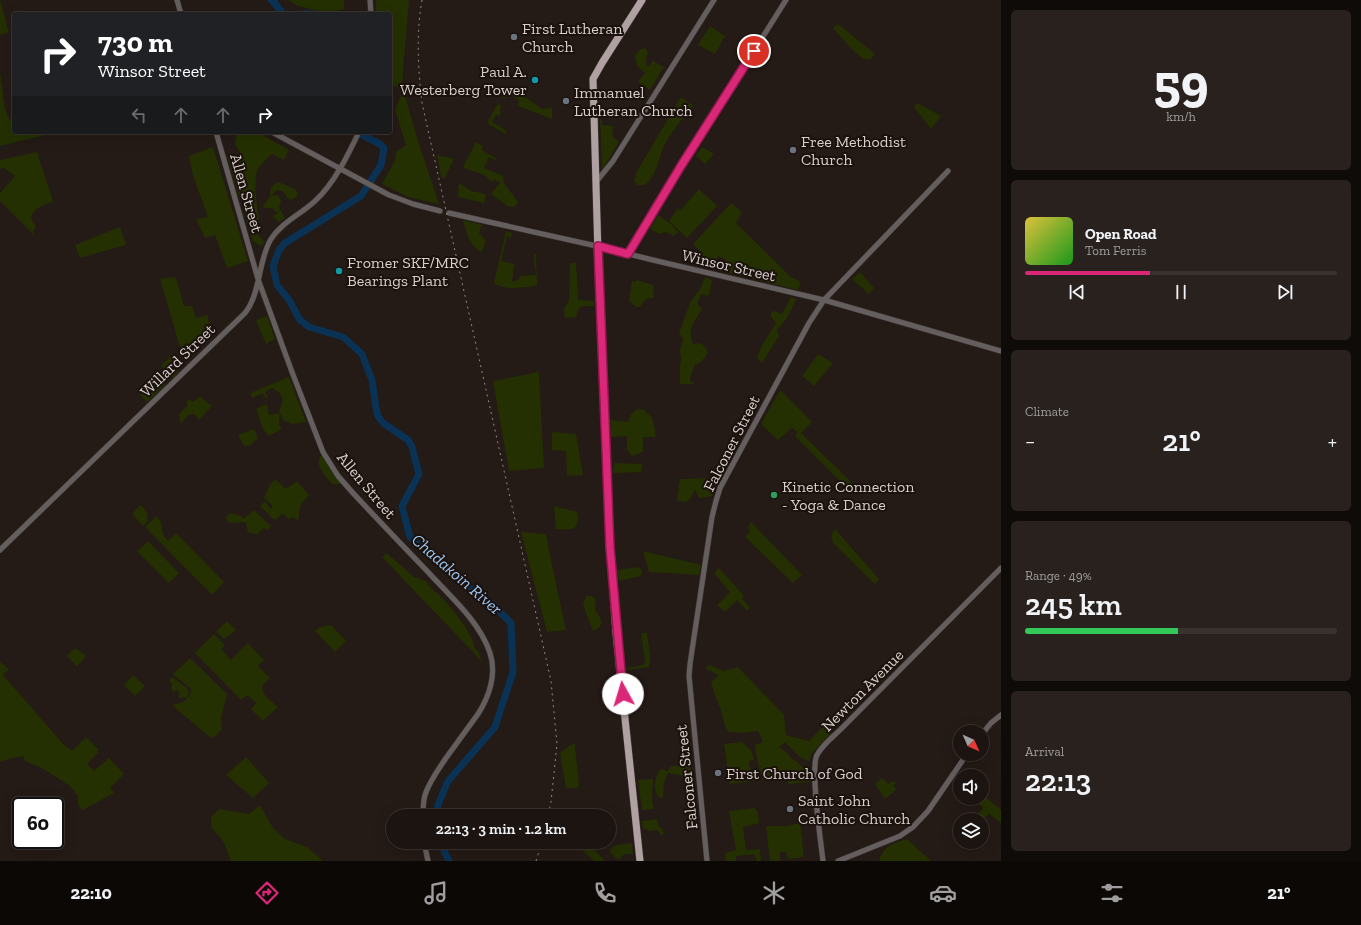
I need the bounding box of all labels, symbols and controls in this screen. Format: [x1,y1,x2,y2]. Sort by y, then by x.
place label: First Lutheran Church [522,19,623,56]
text: 730 m [98,26,173,59]
icon: right [32,28,84,80]
marker: First Lutheran Church [509,32,519,42]
pin [737,34,771,68]
icon: arrive [743,40,765,62]
text: 59 [1154,52,1208,114]
text: Winsor Street [98,60,206,82]
place label: Paul A. Westerberg Tower [400,62,527,99]
marker: Paul A. Westerberg Tower [530,75,540,85]
place label: Immanuel Lutheran Church [574,83,693,120]
marker: Immanuel Lutheran Church [561,96,571,106]
icon: left [128,104,150,126]
icon: ahead [170,104,192,126]
icon: ahead [212,104,234,126]
icon: right [254,104,276,126]
text: km/h [1166,109,1196,124]
place label: Free Methodist Church [801,132,906,169]
marker: Free Methodist Church [788,145,798,155]
street label: Allen Street [226,151,267,235]
text: Open Road [1085,225,1157,243]
text: Tom Ferris [1085,243,1146,258]
street label: Winsor Street [680,245,778,286]
place label: Fromer SKF/MRC Bearings Plant [347,253,469,290]
marker: Fromer SKF/MRC Bearings Plant [334,266,344,276]
icon: previous [1066,281,1088,303]
icon: pause [1170,281,1192,303]
icon: next [1274,281,1296,303]
street label: Willard Street [136,320,219,401]
street label: Falconer Street [699,392,764,494]
text: Climate [1025,404,1069,419]
text: 21° [1162,423,1201,459]
text: − [1025,428,1035,455]
text: + [1328,428,1337,455]
street label: Allen Street [333,448,400,523]
place label: Kinetic Connection - Yoga & Dance [782,477,915,514]
marker: Kinetic Connection - Yoga & Dance [769,490,779,500]
water label: Chadakoin River [408,529,506,619]
text: Range · 49% [1025,568,1092,583]
text: 245 km [1025,587,1122,623]
street label: Newton Avenue [817,645,907,735]
position arrow [602,673,644,715]
street label: Falconer Street [672,724,701,830]
north arrow [953,725,989,761]
map controls [953,725,989,849]
text: Arrival [1025,744,1064,759]
text: 22:13 [1025,763,1091,799]
place label: First Church of God [726,764,863,783]
marker: First Church of God [713,768,723,778]
button: sound [953,769,989,805]
place label: Saint John Catholic Church [798,791,910,828]
speed limit sign: 60 [12,797,64,849]
marker: Saint John Catholic Church [785,804,795,814]
button: layers [953,813,989,849]
text: 22:13 · 3 min · 1.2 km [436,820,566,838]
icon: directions [253,879,281,907]
icon: music [422,879,450,907]
icon: phone [591,879,619,907]
icon: climate [760,879,788,907]
icon: car [929,879,957,907]
icon: filters [1098,879,1126,907]
text: 22:10 [71,882,112,904]
text: 21° [1267,882,1290,904]

